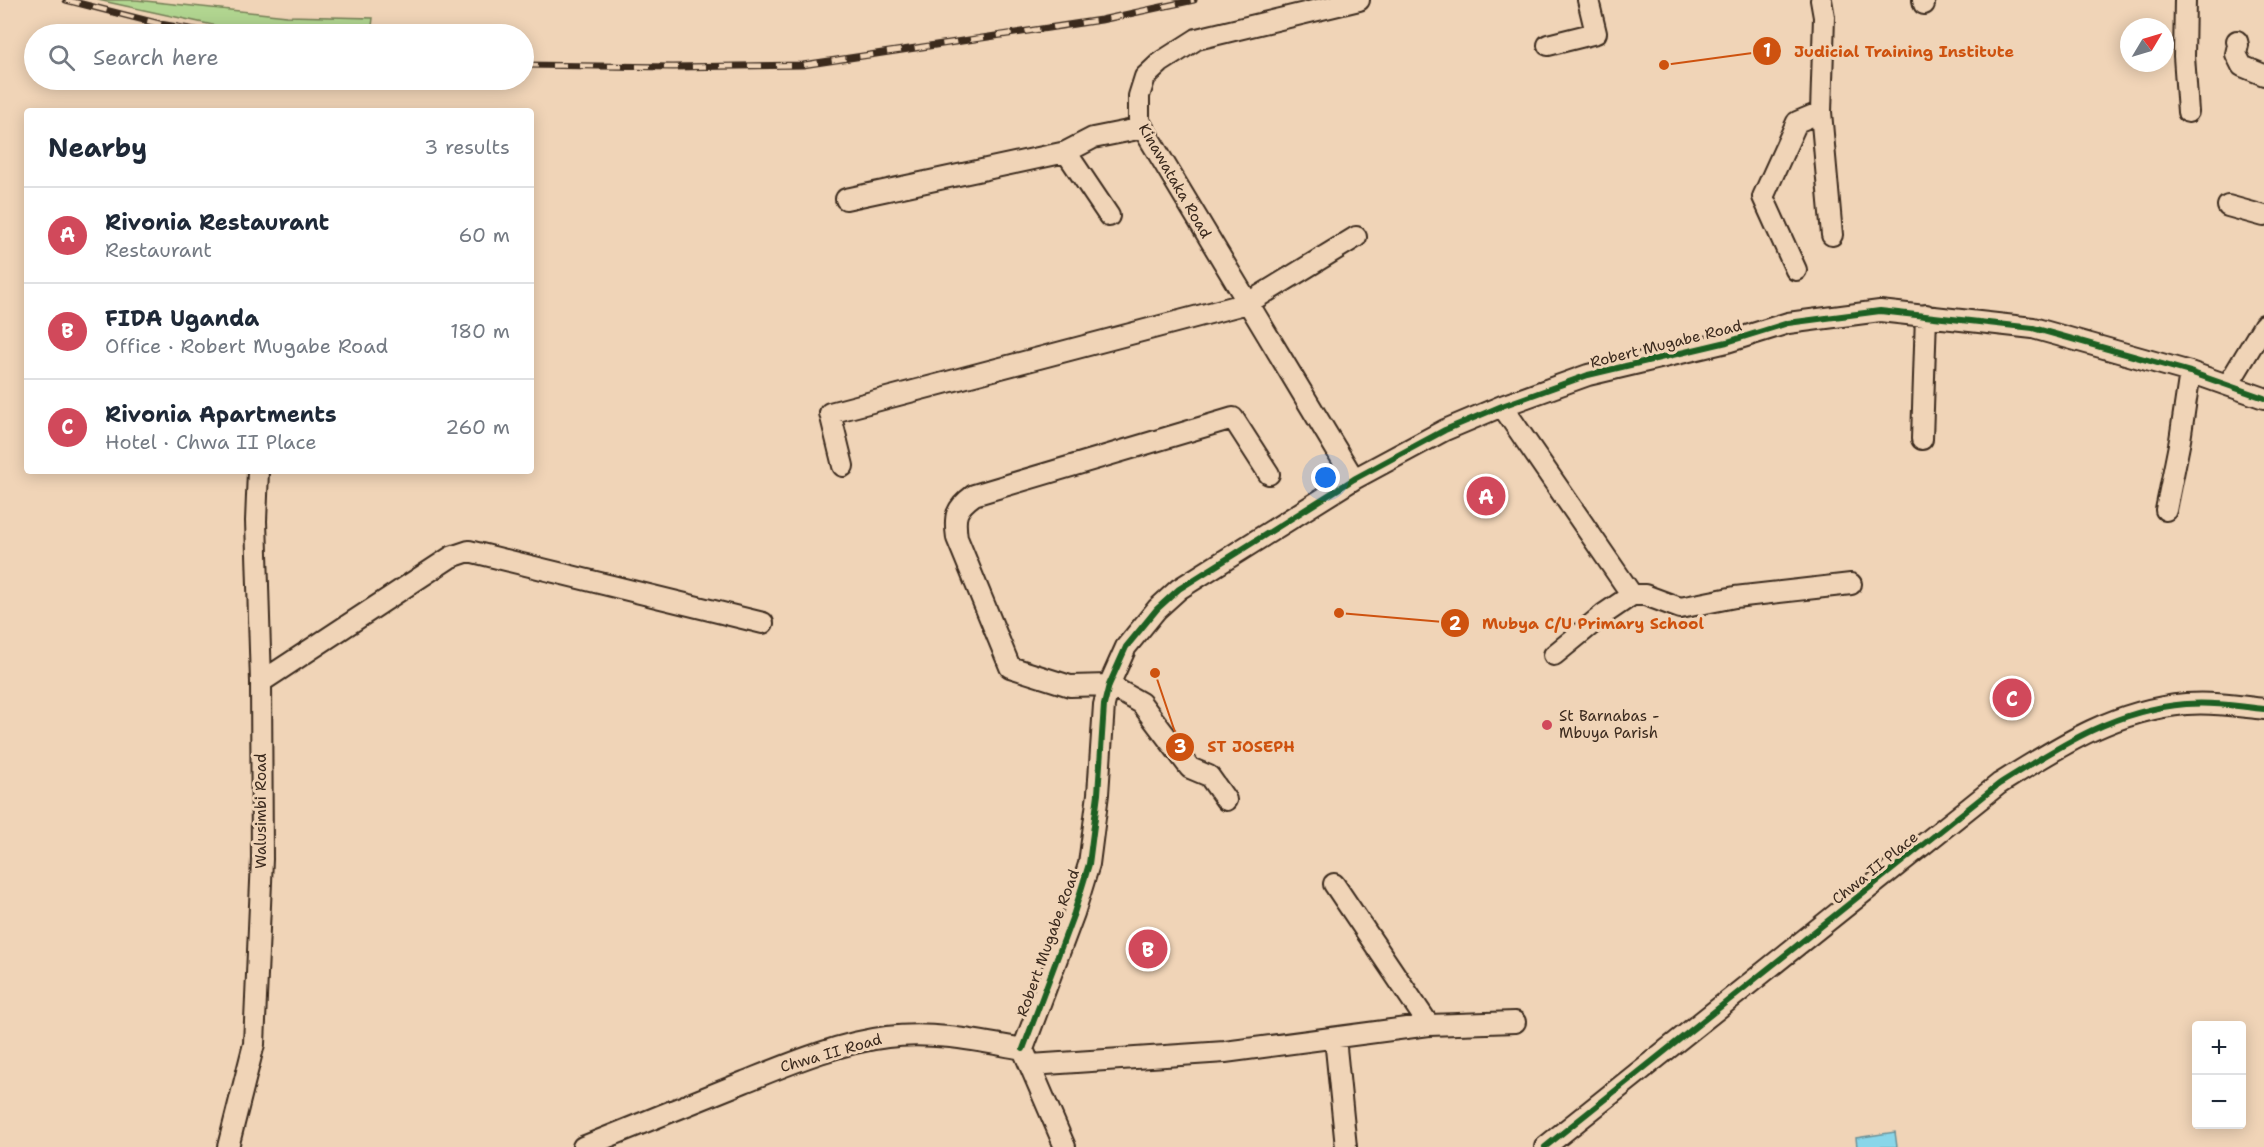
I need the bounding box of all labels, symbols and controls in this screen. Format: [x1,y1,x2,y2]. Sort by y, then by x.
north arrow [2120,18,2174,72]
search box [24,24,534,90]
callout: Judicial Training Institute [1752,34,2026,68]
text: 1 [1763,39,1771,63]
icon: search [45,41,78,74]
text: Judicial Training Institute [1794,41,2014,62]
text: Search here [93,43,219,72]
street label: Kinawataka Road [1134,120,1216,242]
text: Nearby [48,130,147,165]
text: 3 results [424,134,510,160]
text: Rivonia Restaurant [105,208,329,237]
text: A [60,222,75,248]
text: 60 m [458,222,510,248]
text: Restaurant [105,237,212,263]
text: FIDA Uganda [105,304,259,333]
street label: Robert Mugabe Road [1588,315,1744,373]
text: B [61,318,74,344]
text: 180 m [450,318,510,344]
text: Office · Robert Mugabe Road [105,333,388,359]
text: Rivonia Apartments [105,400,337,429]
text: C [61,414,74,440]
text: 260 m [445,414,510,440]
text: Hotel · Chwa II Place [105,429,316,455]
your location [1311,463,1340,492]
pin: A [1466,474,1506,518]
callout: Mubya C/U Primary School [1440,606,1716,640]
text: 2 [1449,612,1462,636]
text: Mubya C/U Primary School [1482,613,1704,634]
pin: C [1992,676,2032,720]
place label: St Barnabas - Mbuya Parish [1559,706,1660,743]
marker: St Barnabas - Mbuya Parish [1540,718,1554,732]
callout: ST JOSEPH [1165,730,1306,764]
text: 3 [1174,735,1186,759]
text: ST JOSEPH [1207,736,1295,757]
street label: Walusimbi Road [251,753,271,869]
street label: Chwa II Place [1828,827,1922,909]
street label: Robert Mugabe Road [1012,866,1084,1020]
pin: B [1128,926,1168,972]
map controls [2192,1021,2246,1129]
button: + [2192,1021,2246,1075]
street label: Chwa II Road [778,1029,885,1077]
button: − [2192,1075,2246,1129]

